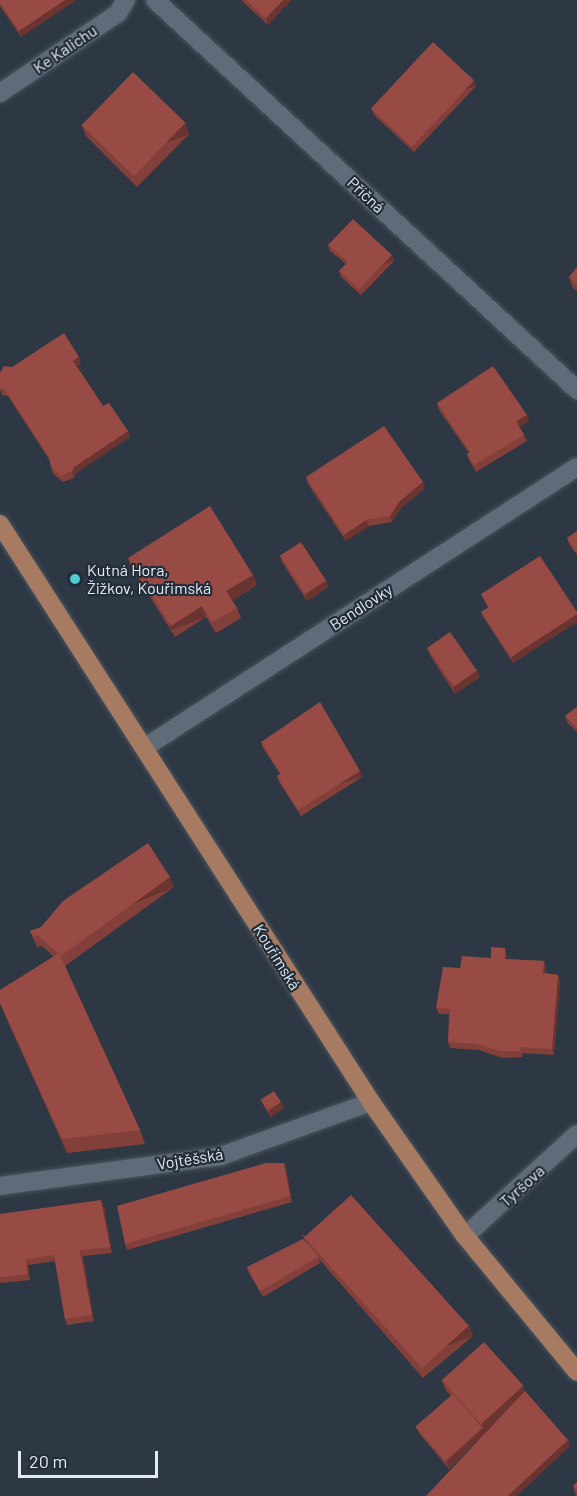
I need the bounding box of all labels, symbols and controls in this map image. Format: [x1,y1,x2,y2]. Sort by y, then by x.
street label: Ke Kalichu [30,21,100,77]
street label: Příčná [343,173,389,217]
place label: Kutná Hora, Žižkov, Kouřimská [87,560,211,598]
marker: Kutná Hora, Žižkov, Kouřimská [68,572,82,586]
street label: Bendlovky [326,580,396,634]
street label: Kouřimská [249,921,305,993]
street label: Vojtěšská [156,1144,224,1174]
street label: Tyršova [496,1161,548,1211]
scale bar [21,1439,160,1477]
text: 20 m [29,1450,67,1472]

